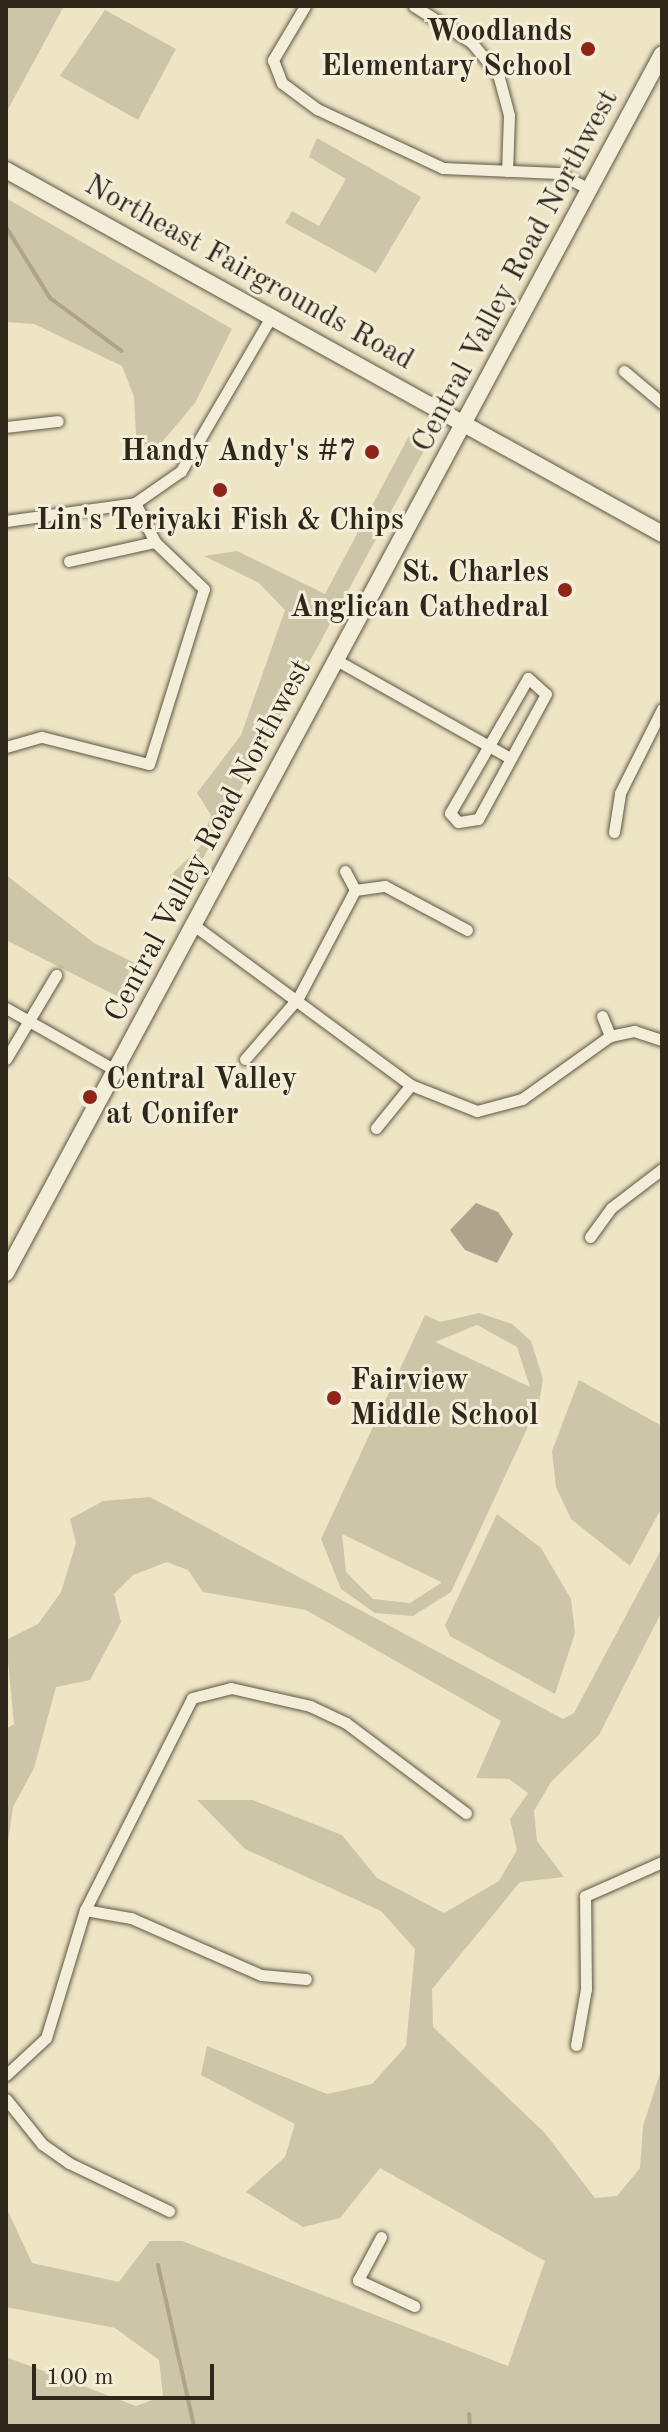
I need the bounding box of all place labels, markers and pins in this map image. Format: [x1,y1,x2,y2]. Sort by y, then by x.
place label: Woodlands Elementary School [321,14,572,84]
marker: Woodlands Elementary School [579,40,597,58]
place label: Handy Andy's #7 [121,434,356,470]
marker: Handy Andy's #7 [363,443,381,461]
marker: Lin's Teriyaki Fish & Chips [211,481,229,499]
place label: Lin's Teriyaki Fish & Chips [36,503,404,539]
place label: St. Charles Anglican Cathedral [290,555,549,626]
marker: St. Charles Anglican Cathedral [556,581,574,599]
place label: Central Valley at Conifer [106,1062,297,1132]
marker: Central Valley at Conifer [81,1088,99,1106]
place label: Fairview Middle School [350,1363,539,1434]
marker: Fairview Middle School [325,1389,343,1407]

